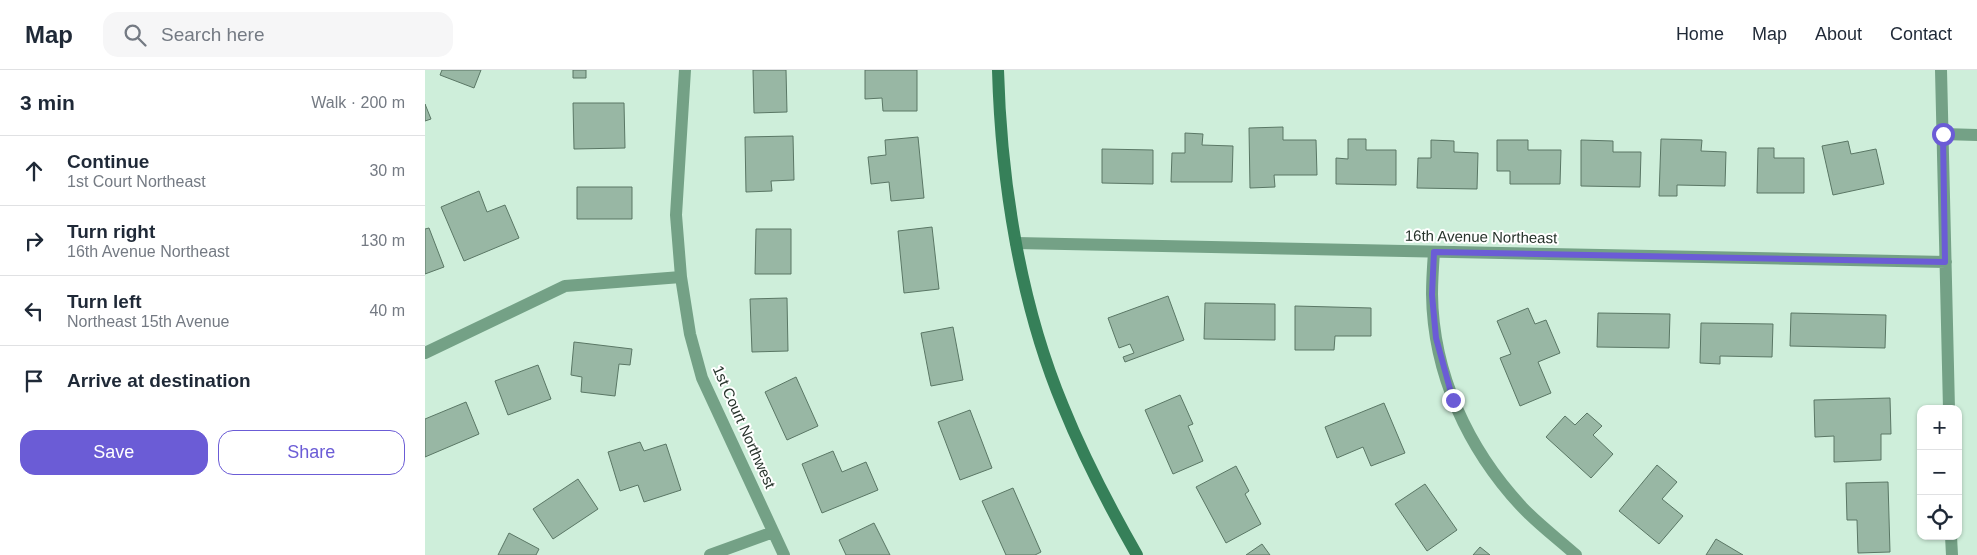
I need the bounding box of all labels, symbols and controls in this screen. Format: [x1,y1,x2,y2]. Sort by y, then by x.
search box [103,12,453,57]
text: Map [25,21,73,48]
icon: search [121,21,149,49]
text: Search here [161,24,265,45]
text: Home [1676,24,1724,44]
text: Map [1752,24,1787,44]
text: About [1815,24,1862,44]
text: Contact [1890,24,1952,44]
text: 3 min [20,91,75,114]
text: Walk · 200 m [311,94,405,111]
route start [1932,123,1955,146]
text: Continue [67,151,149,172]
icon: ahead [20,157,48,185]
text: 30 m [369,162,405,179]
text: 1st Court Northeast [67,173,206,190]
text: Turn right [67,221,155,242]
icon: right [20,227,48,255]
street label: 16th Avenue Northeast [1405,227,1558,246]
text: 130 m [361,232,405,249]
text: 16th Avenue Northeast [67,243,230,260]
text: Turn left [67,291,142,312]
icon: left [20,297,48,325]
text: 40 m [369,302,405,319]
text: Northeast 15th Avenue [67,313,230,330]
street label: 1st Court Northwest [710,363,780,492]
icon: arrive [20,367,48,395]
text: Arrive at destination [67,370,251,391]
route end [1442,389,1465,412]
map controls [1917,405,1962,540]
button: + [1917,405,1962,450]
button: Save [20,430,208,475]
button: Share [218,430,405,475]
button: − [1917,450,1962,495]
button: locate [1917,495,1962,540]

